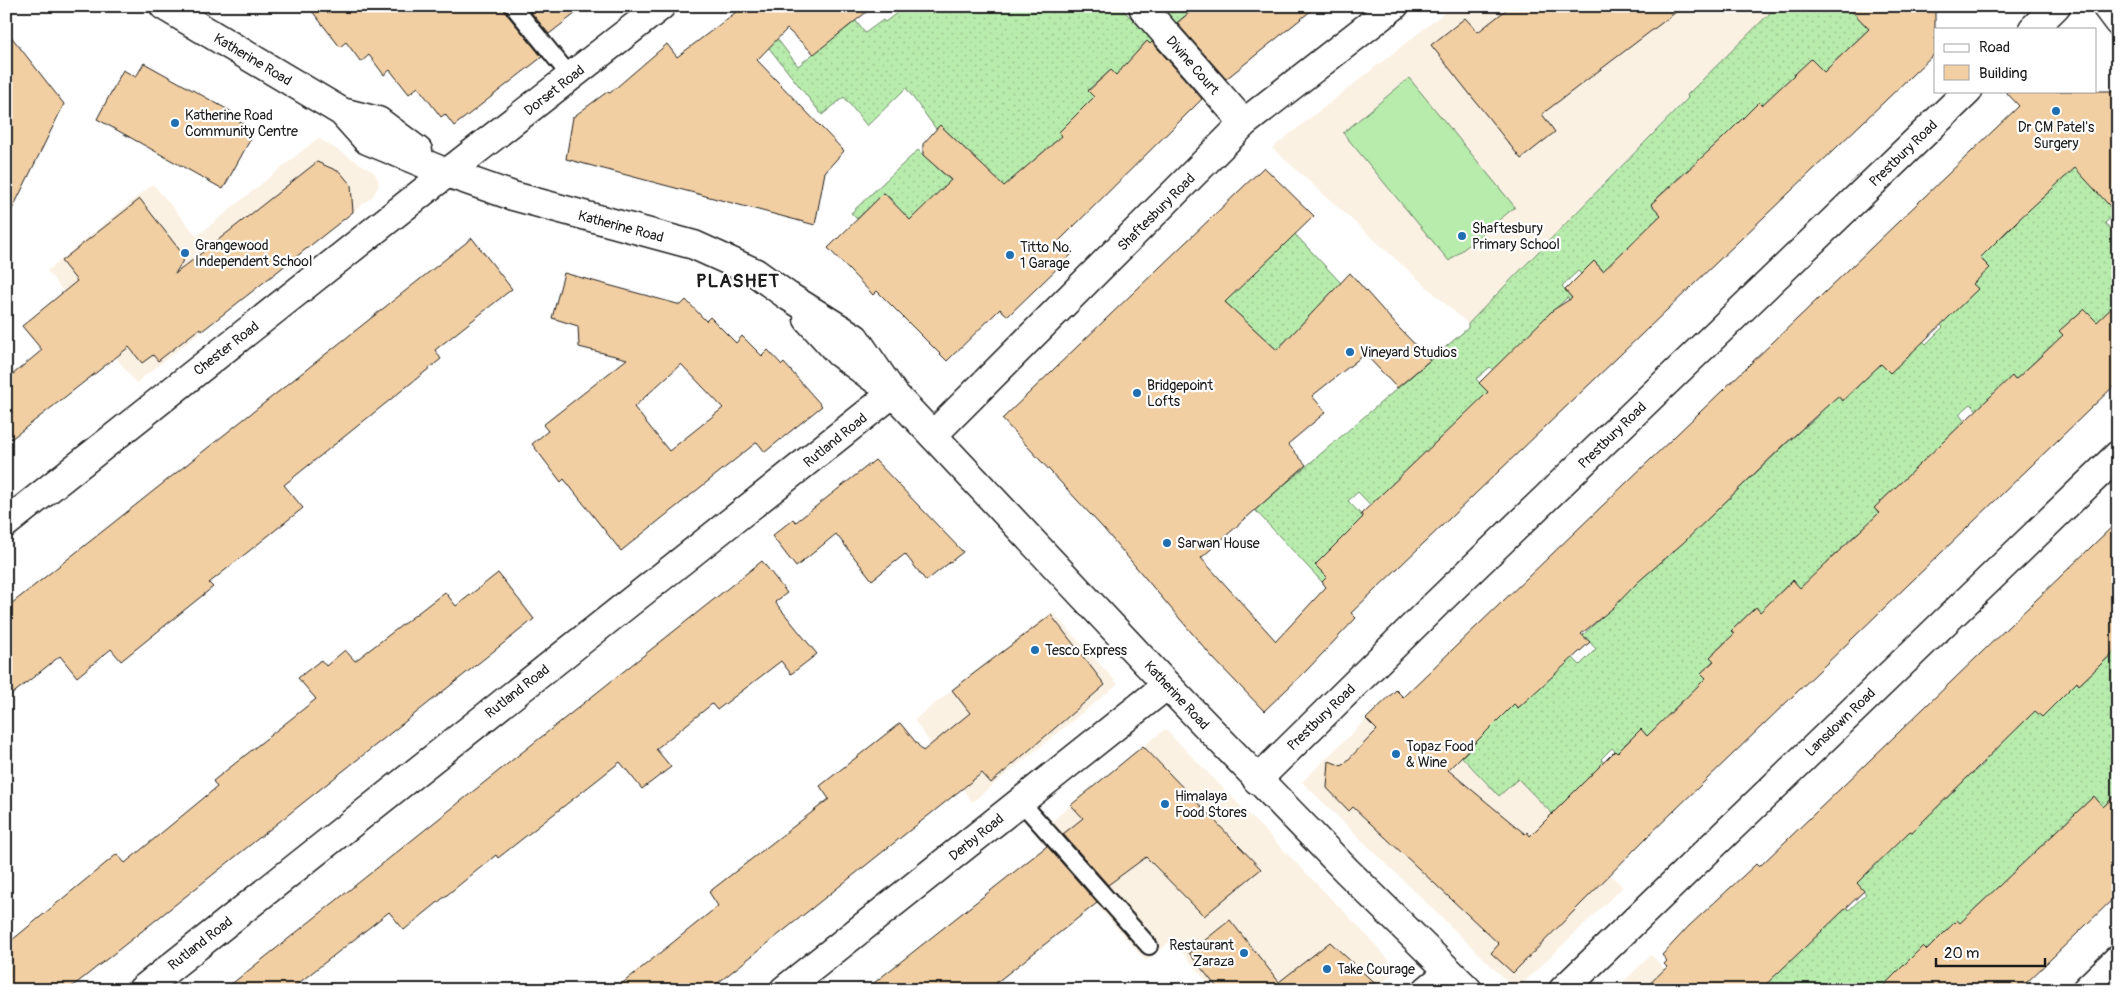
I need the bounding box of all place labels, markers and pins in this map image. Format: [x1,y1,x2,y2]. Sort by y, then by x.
marker: Dr CM Patel's Surgery [2050,105,2062,117]
place label: Katherine Road Community Centre [185,107,298,140]
marker: Katherine Road Community Centre [169,117,181,129]
place label: Dr CM Patel's Surgery [2018,119,2095,152]
place label: Shaftesbury Primary School [1472,220,1560,253]
marker: Shaftesbury Primary School [1456,230,1468,242]
place label: Grangewood Independent School [195,237,312,270]
place label: Titto No. 1 Garage [1020,239,1072,272]
marker: Grangewood Independent School [179,247,191,259]
marker: Titto No. 1 Garage [1004,249,1016,261]
place label: Vineyard Studios [1360,344,1457,361]
marker: Vineyard Studios [1344,346,1356,358]
place label: Bridgepoint Lofts [1147,377,1213,410]
marker: Bridgepoint Lofts [1131,387,1143,399]
place label: Sarwan House [1177,535,1260,552]
marker: Sarwan House [1161,537,1173,549]
place label: Tesco Express [1045,642,1128,659]
marker: Tesco Express [1029,644,1041,656]
place label: Topaz Food & Wine [1406,738,1474,771]
marker: Topaz Food & Wine [1390,748,1402,760]
place label: Himalaya Food Stores [1175,788,1248,821]
marker: Himalaya Food Stores [1159,798,1171,810]
place label: Restaurant Zaraza [1169,937,1234,970]
marker: Restaurant Zaraza [1238,947,1250,959]
place label: Take Courage [1337,961,1415,978]
marker: Take Courage [1321,963,1333,975]

